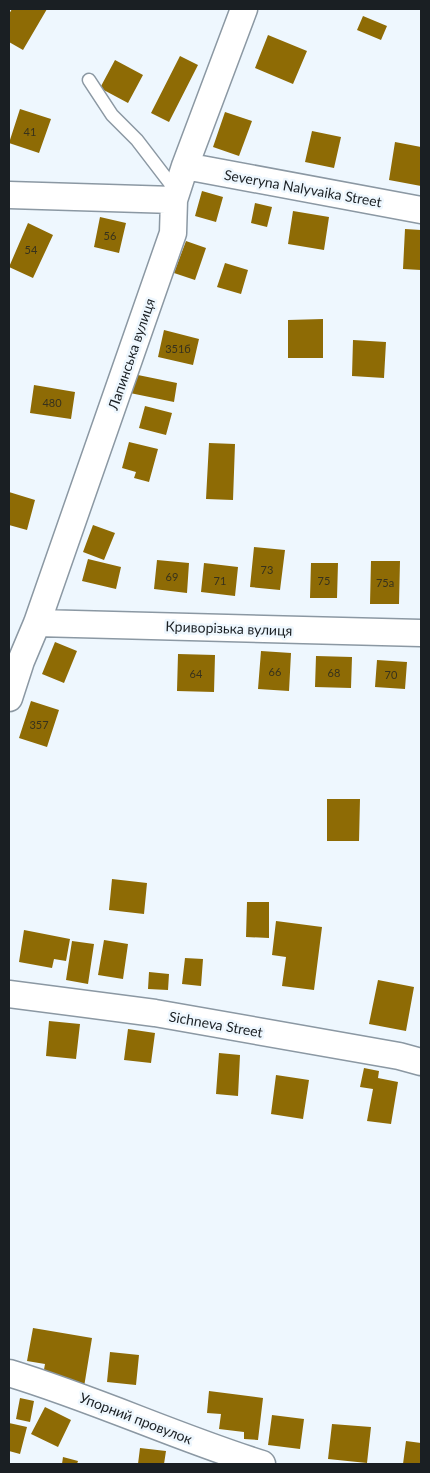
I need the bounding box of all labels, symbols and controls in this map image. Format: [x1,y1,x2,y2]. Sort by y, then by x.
house number: 41 [24,125,36,138]
street label: Severyna Nalyvaika Street [223,166,383,210]
house number: 56 [104,229,116,242]
house number: 54 [25,243,38,256]
street label: Лапинська вулиця [104,296,158,413]
house number: 351б [165,342,191,355]
house number: 480 [42,396,62,409]
house number: 73 [261,563,273,576]
house number: 69 [166,570,178,583]
house number: 71 [214,574,226,587]
house number: 75 [318,574,330,587]
house number: 75а [376,576,394,589]
street label: Криворізька вулиця [165,617,293,639]
house number: 66 [269,665,281,678]
house number: 68 [328,666,340,679]
house number: 64 [190,667,203,680]
house number: 70 [385,668,398,681]
house number: 357 [29,718,49,731]
street label: Sichneva Street [168,1007,264,1041]
street label: Упорний провулок [77,1389,195,1448]

